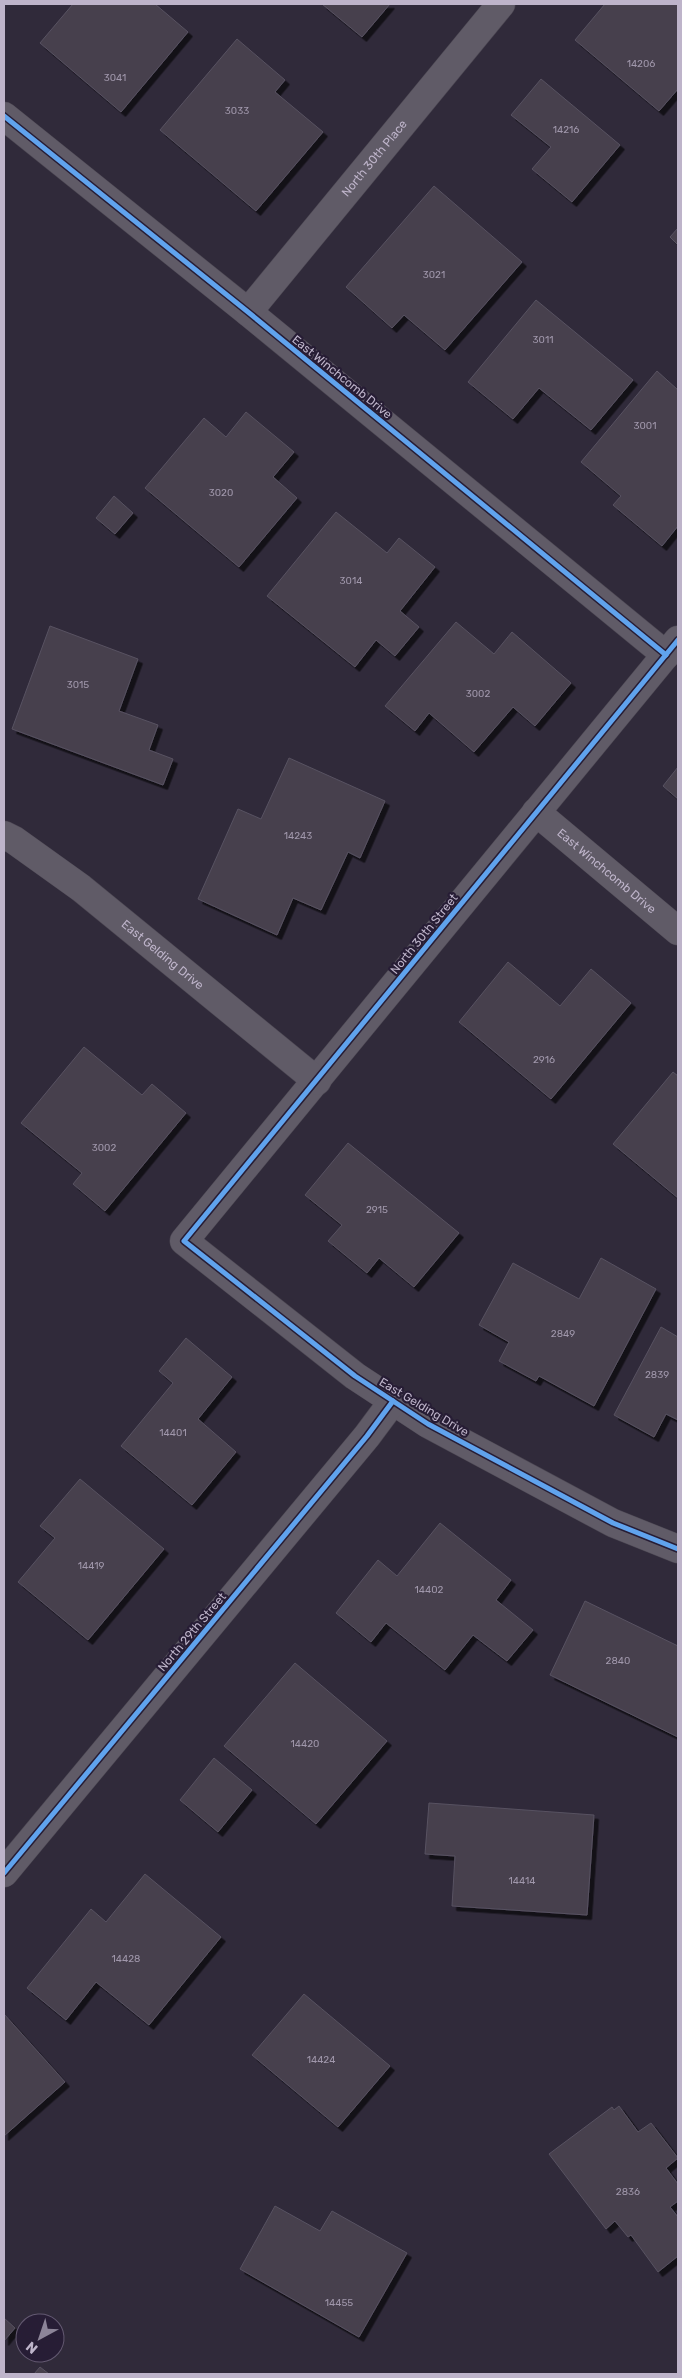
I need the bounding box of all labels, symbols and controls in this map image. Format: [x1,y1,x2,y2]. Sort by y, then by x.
house number: 14206 [627,58,655,70]
house number: 3041 [104,72,126,84]
house number: 3033 [225,105,249,117]
street label: North 30th Place [339,117,410,199]
house number: 14216 [553,124,579,136]
house number: 3021 [423,269,445,281]
street label: East Winchcomb Drive [289,332,395,422]
house number: 3011 [533,334,553,346]
house number: 3001 [634,420,657,432]
house number: 3020 [209,487,233,499]
house number: 3014 [340,575,362,587]
house number: 3015 [67,679,89,691]
house number: 3002 [466,688,490,700]
street label: East Winchcomb Drive [554,826,659,917]
house number: 14243 [284,830,312,842]
street label: North 30th Street [387,891,461,977]
street label: East Gelding Drive [119,917,207,993]
house number: 2916 [533,1054,555,1066]
house number: 3002 [92,1142,116,1154]
house number: 2915 [366,1204,388,1216]
house number: 2849 [551,1328,575,1340]
house number: 2839 [645,1369,669,1381]
street label: East Gelding Drive [377,1375,471,1439]
house number: 14401 [159,1427,187,1439]
house number: 14419 [78,1560,104,1572]
house number: 14402 [415,1584,444,1596]
street label: North 29th Street [155,1590,229,1674]
house number: 2840 [606,1655,630,1667]
house number: 14420 [291,1738,319,1750]
house number: 14414 [509,1875,536,1887]
house number: 14428 [112,1953,140,1965]
house number: 14424 [307,2054,335,2066]
house number: 2836 [616,2186,640,2198]
house number: 14455 [325,2297,353,2309]
north arrow [15,2313,65,2363]
text: N [23,2338,41,2357]

